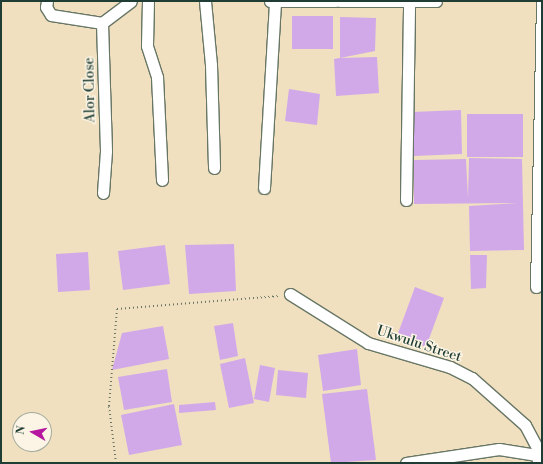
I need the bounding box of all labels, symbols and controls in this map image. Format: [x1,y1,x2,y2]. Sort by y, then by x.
street label: Alor Close [81,57,99,123]
street label: Ukwulu Street [374,322,464,366]
north arrow [12,412,52,452]
text: N [14,425,29,436]

